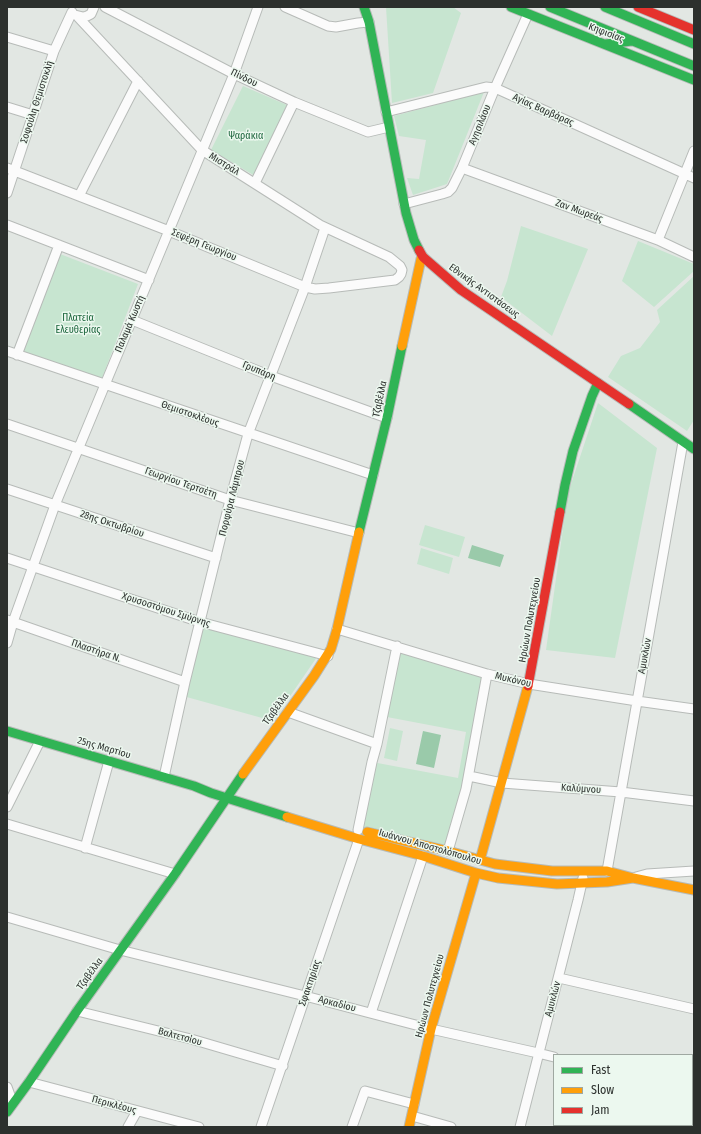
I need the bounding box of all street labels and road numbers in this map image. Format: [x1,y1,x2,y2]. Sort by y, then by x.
street label: Κηφισίας [587,21,625,45]
street label: Σοφούλη Θεμιστοκλή [18,59,56,145]
street label: Πίνδου [229,66,259,90]
street label: Αγίας Βαρβάρας [511,91,575,129]
street label: Αγησιλάου [466,103,494,147]
street label: Μιστράλ [206,150,242,178]
street label: Ζαν Μωρεάς [554,197,604,225]
street label: Σεφέρη Γεωργίου [170,226,238,264]
street label: Εθνικής Αντιστάσεως [446,261,522,321]
street label: Παλαμά Κωστή [113,294,147,354]
street label: Γρυπάρη [240,359,278,383]
street label: Τζαβέλλα [370,380,390,418]
street label: Θεμιστοκλέους [159,398,221,430]
street label: Πορφύρα Λάμπρου [217,459,247,537]
street label: Γεωργίου Τερτσέτη [143,465,219,501]
street label: 28ης Οκτωβρίου [78,508,146,540]
street label: Ηρώων Πολυτεχνείου [517,577,543,663]
street label: Χρυσοστόμου Σμύρνης [120,590,212,630]
street label: Πλαστήρα Ν. [70,637,122,665]
street label: Αμυκλών [636,637,654,675]
street label: Μυκόνου [494,670,532,690]
street label: Τζαβέλλα [260,691,292,727]
street label: 25ης Μαρτίου [76,735,132,761]
street label: Καλύμνου [561,782,601,796]
street label: Ιωάννου Αποστολόπουλου [377,827,483,867]
street label: Ηρώων Πολυτεχνείου [413,953,447,1039]
street label: Τζαβέλλα [74,956,106,992]
street label: Σφακτηρίας [297,958,323,1008]
street label: Αμυκλών [543,980,563,1018]
street label: Αρκαδίου [317,993,357,1015]
street label: Βαλτετσίου [157,1025,203,1049]
street label: Περικλέους [90,1093,138,1117]

